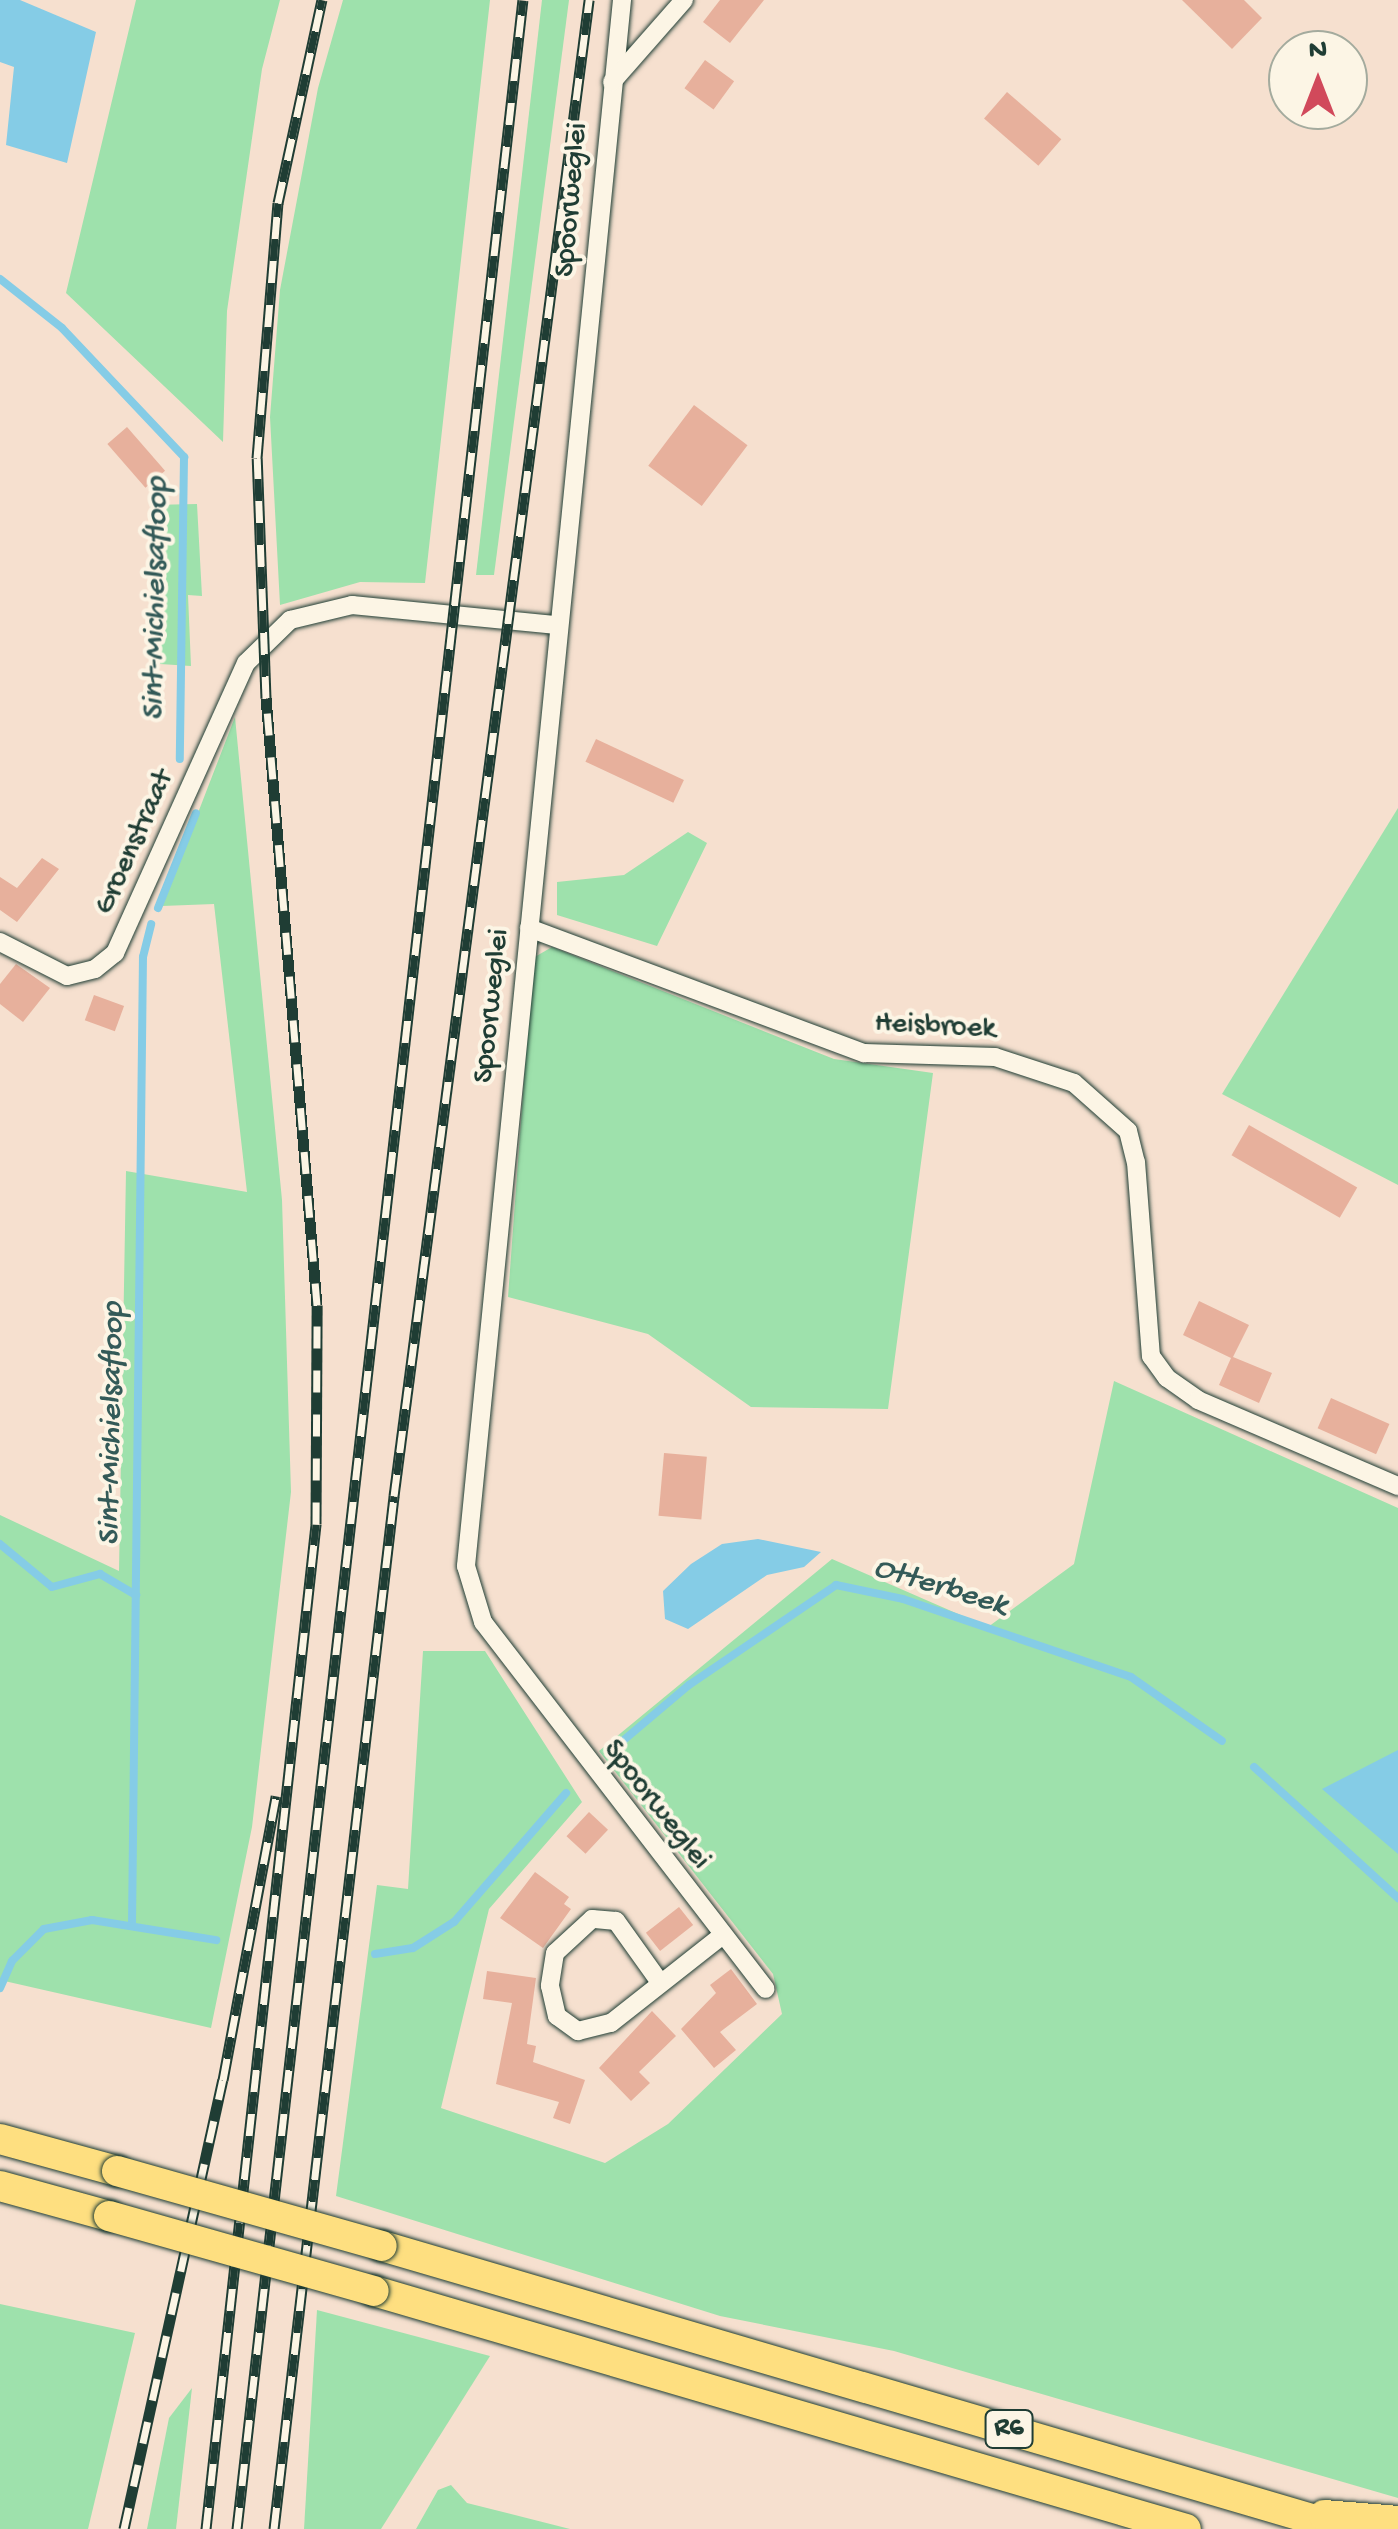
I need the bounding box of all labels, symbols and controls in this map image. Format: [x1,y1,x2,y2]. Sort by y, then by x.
north arrow [1268,30,1368,130]
text: N [1309,35,1327,68]
street label: Spoorweglei [548,121,598,279]
water label: Sint-Michielsafloop [136,477,178,721]
street label: Groenstraat [88,765,184,921]
street label: Spoorweglei [467,927,519,1085]
street label: Heisbroek [874,1007,996,1049]
water label: Sint-Michielsafloop [92,1302,134,1546]
water label: Otterbeek [869,1550,1011,1626]
street label: Spoorweglei [593,1734,717,1878]
road number: R6 [984,2406,1034,2452]

